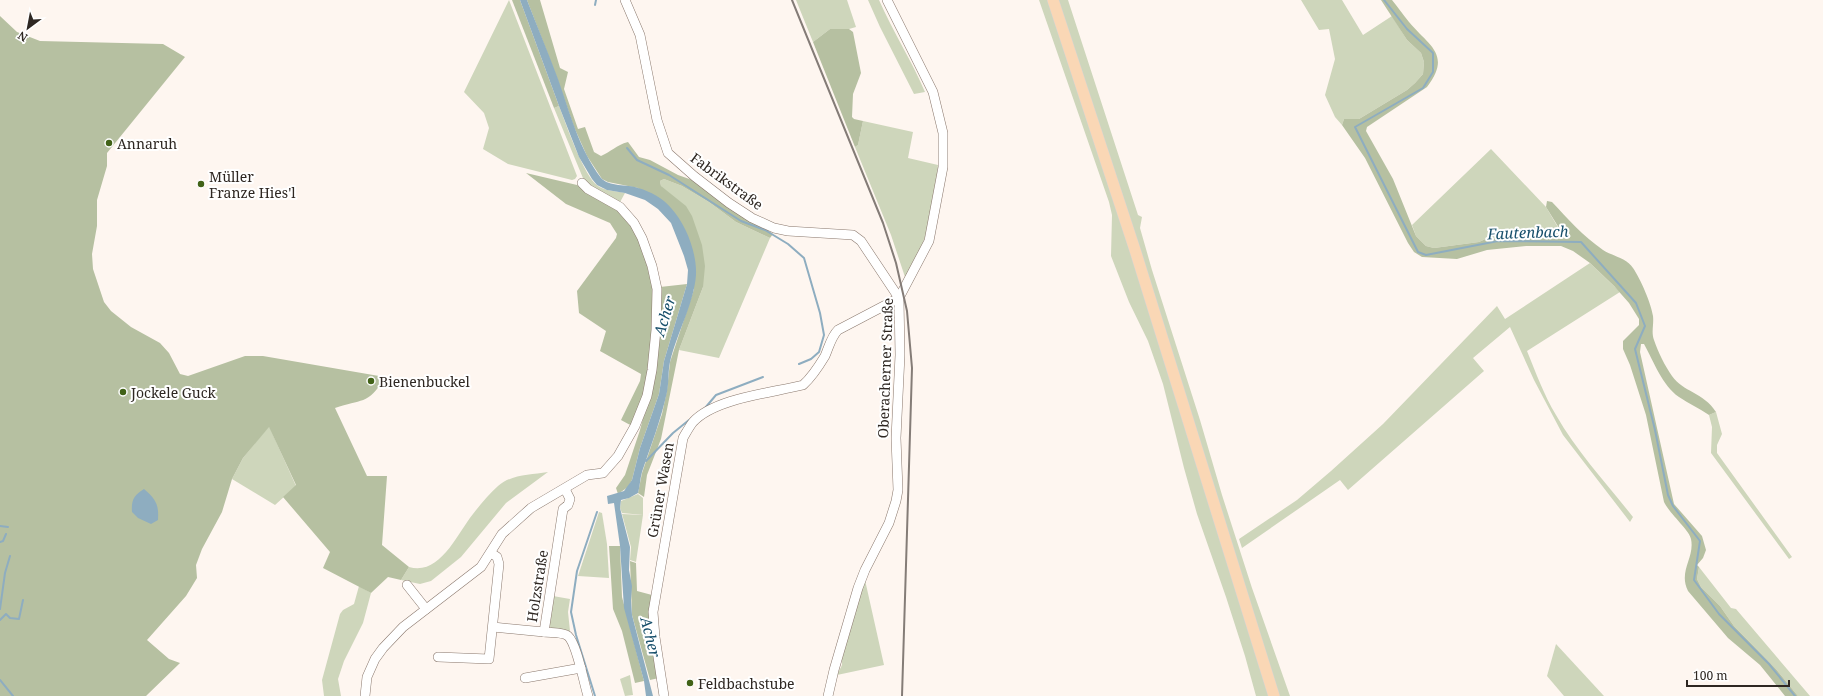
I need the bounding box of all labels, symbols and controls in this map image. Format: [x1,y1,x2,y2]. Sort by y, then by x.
north arrow [8,8,48,48]
text: N [15,28,30,46]
place label: Annaruh [117,134,177,153]
marker: Annaruh [104,138,114,148]
street label: Fabrikstraße [687,148,767,214]
place label: Müller Franze Hies'l [209,167,296,202]
marker: Müller Franze Hies'l [196,179,206,189]
water label: Fautenbach [1486,221,1569,243]
water label: Acher [648,293,680,339]
street label: Oberacherner Straße [873,297,897,439]
place label: Bienenbuckel [379,372,470,391]
marker: Bienenbuckel [366,376,376,386]
place label: Jockele Guck [130,383,217,402]
marker: Jockele Guck [118,387,128,397]
street label: Grüner Wasen [642,441,678,539]
street label: Holzstraße [522,549,552,623]
water label: Acher [636,614,666,660]
scale bar [1687,662,1789,688]
text: 100 m [1693,667,1728,684]
place label: Feldbachstube [698,674,795,693]
marker: Feldbachstube [685,678,695,688]

